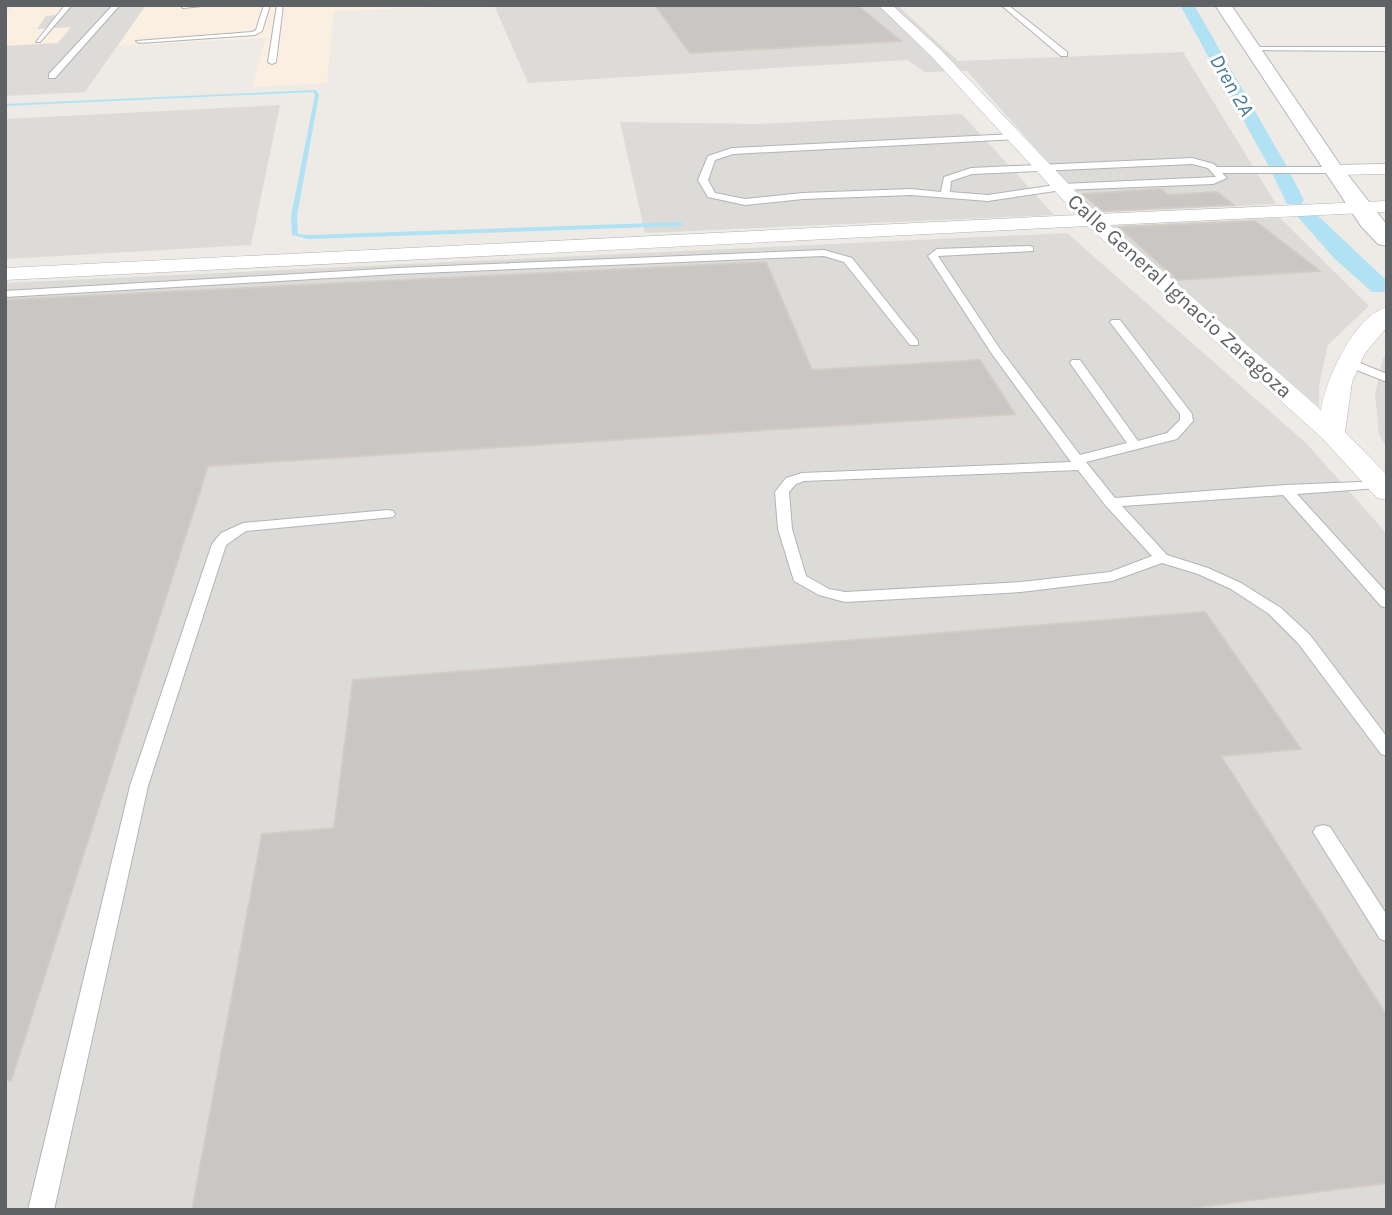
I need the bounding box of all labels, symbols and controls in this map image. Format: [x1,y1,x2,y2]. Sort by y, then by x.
water label: Dren 2A [1205,50,1259,120]
street label: Calle General Ignacio Zaragoza [1063,189,1297,403]

